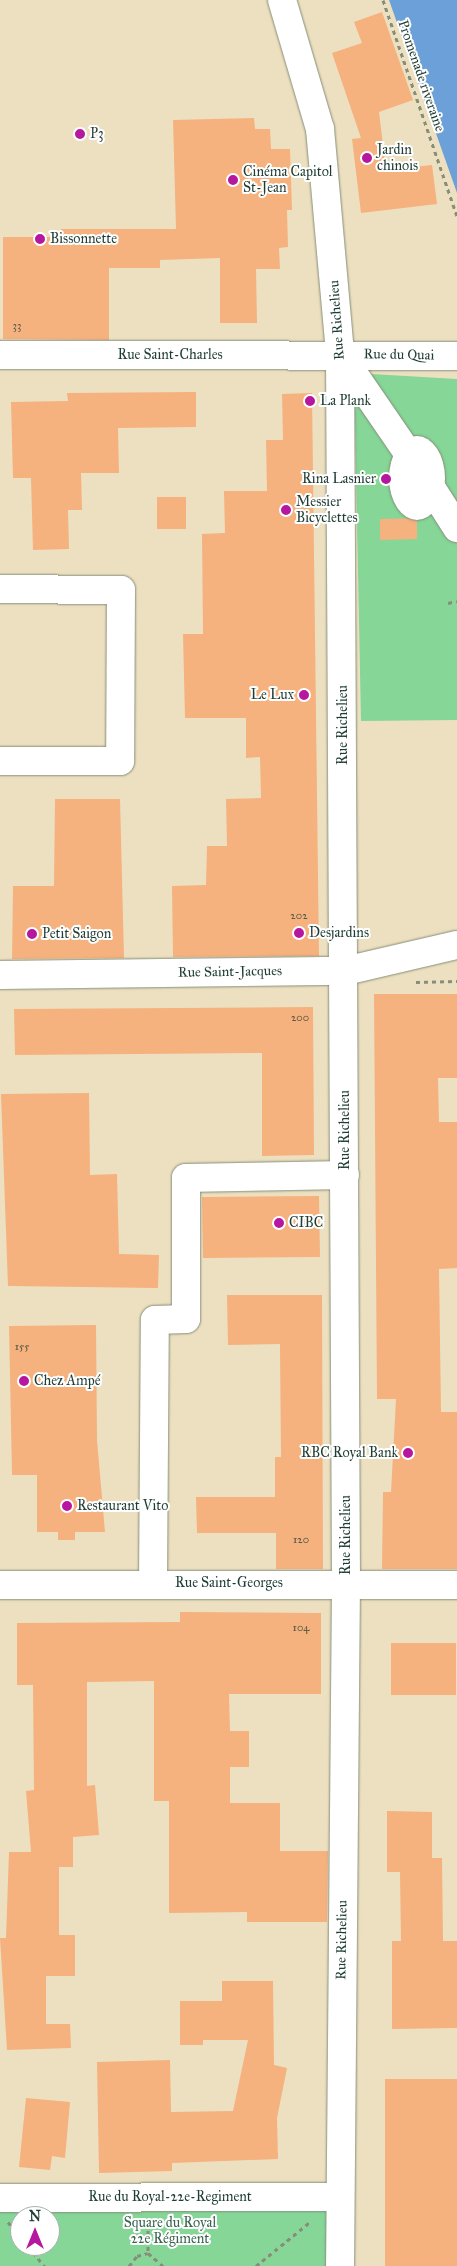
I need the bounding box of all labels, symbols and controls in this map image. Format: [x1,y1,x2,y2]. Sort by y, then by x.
street label: Promenade riveraine [394,18,448,134]
place label: P3 [90,126,104,142]
marker: P3 [74,128,86,140]
place label: Jardin chinois [377,142,418,174]
marker: Jardin chinois [361,152,373,164]
place label: Cinéma Capitol St-Jean [243,164,333,196]
marker: Cinéma Capitol St-Jean [227,174,239,186]
place label: Bissonnette [50,231,117,247]
marker: Bissonnette [34,233,46,245]
street label: Rue Richelieu [326,280,348,360]
house number: 33 [13,319,21,333]
street label: Rue du Quai [364,346,434,364]
street label: Rue Saint-Charles [117,347,223,363]
place label: La Plank [320,393,371,409]
marker: La Plank [304,395,316,407]
place label: Rina Lasnier [302,471,376,487]
marker: Rina Lasnier [380,473,392,485]
place label: Messier Bicyclettes [296,494,358,526]
marker: Messier Bicyclettes [280,504,292,516]
street label: Rue Richelieu [335,685,351,765]
place label: Le Lux [251,687,294,703]
marker: Le Lux [298,689,310,701]
house number: 202 [290,909,308,923]
place label: Desjardins [309,925,369,941]
place label: Petit Saigon [42,926,111,942]
marker: Desjardins [293,927,305,939]
marker: Petit Saigon [26,928,38,940]
street label: Rue Saint-Jacques [178,963,282,981]
house number: 200 [291,1011,309,1025]
street label: Rue Richelieu [337,1090,353,1170]
place label: CIBC [289,1215,323,1231]
marker: CIBC [273,1217,285,1229]
house number: 155 [15,1340,29,1354]
place label: Chez Ampé [34,1373,101,1389]
marker: Chez Ampé [18,1375,30,1387]
place label: RBC Royal Bank [301,1445,398,1461]
marker: RBC Royal Bank [402,1447,414,1459]
street label: Rue Richelieu [338,1495,354,1575]
place label: Restaurant Vito [77,1498,168,1514]
marker: Restaurant Vito [61,1500,73,1512]
house number: 120 [293,1533,309,1547]
street label: Rue Saint-Georges [175,1575,283,1591]
house number: 104 [293,1621,309,1635]
street label: Rue Richelieu [333,1900,351,1980]
street label: Rue du Royal-22e-Regiment [88,2189,252,2205]
north arrow [10,2206,60,2256]
text: N [29,2208,41,2225]
park label: Square du Royal 22e Régiment [124,2215,216,2248]

